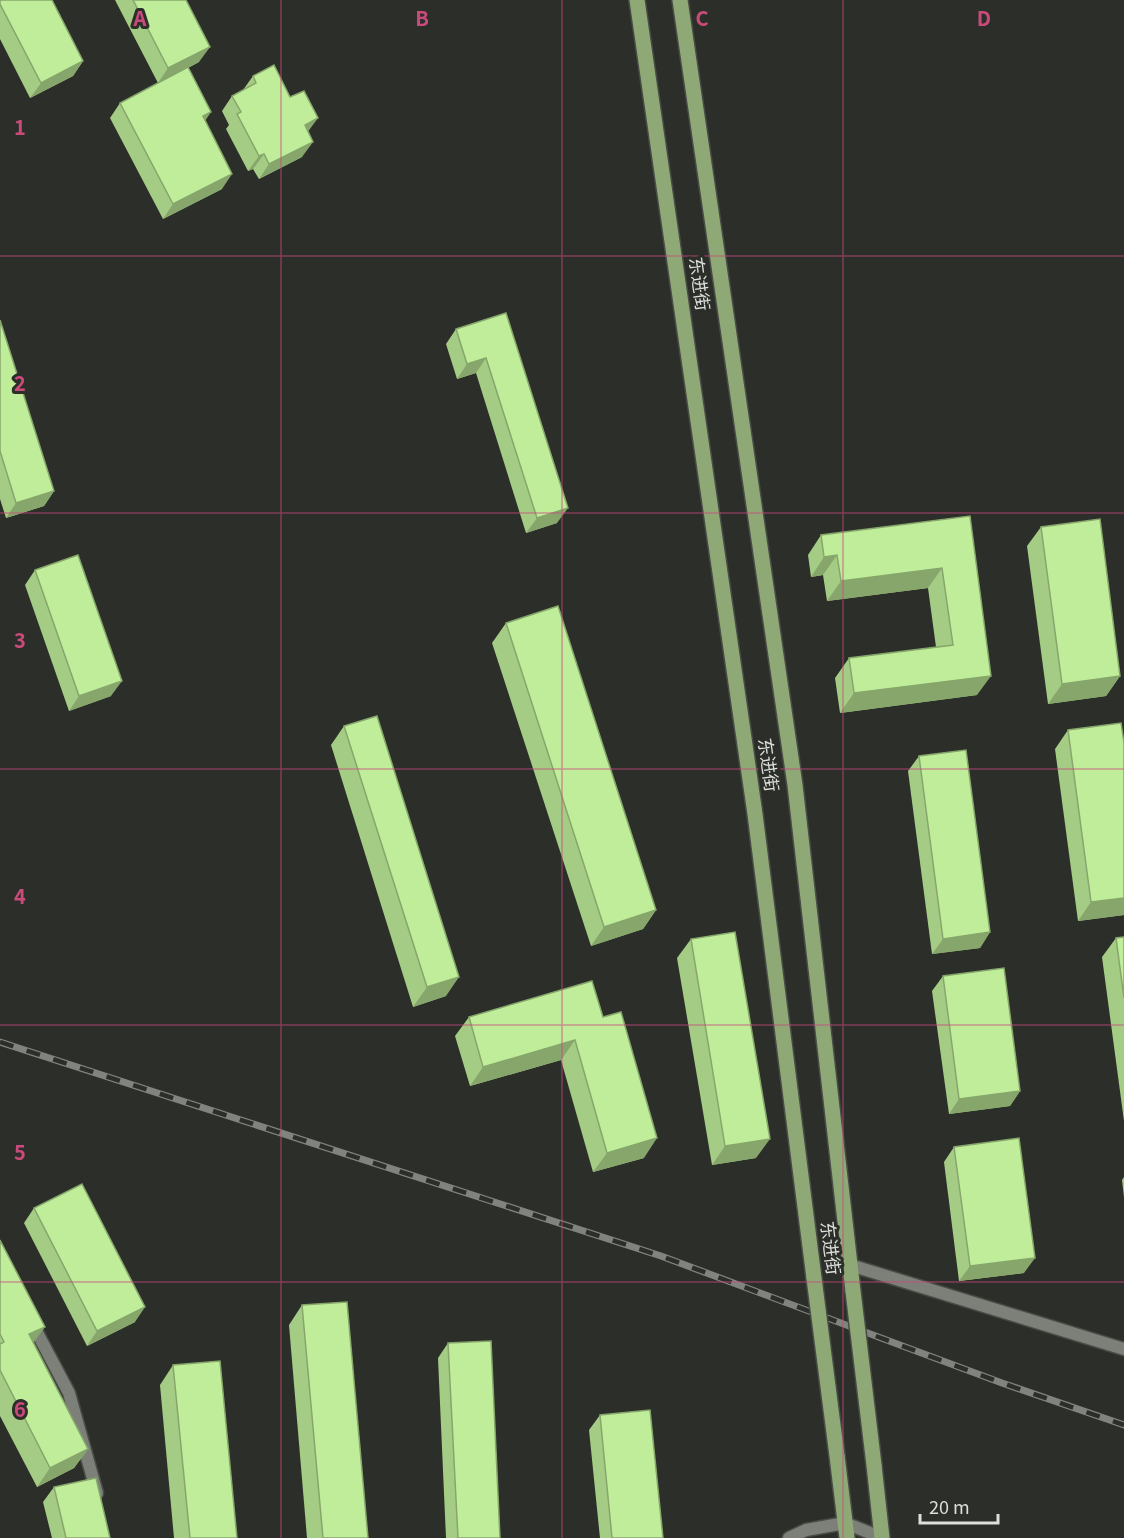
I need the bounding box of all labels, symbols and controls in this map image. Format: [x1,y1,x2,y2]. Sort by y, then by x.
text: A [133,3,147,32]
text: B [415,3,429,32]
text: C [695,3,709,32]
text: D [977,3,991,32]
text: 1 [14,112,26,141]
street label: 东进街 [684,255,718,312]
text: 2 [14,368,26,397]
text: 3 [14,625,26,654]
street label: 东进街 [753,736,787,793]
text: 4 [14,881,26,910]
text: 5 [14,1137,26,1166]
street label: 东进街 [816,1219,848,1276]
text: 6 [14,1394,26,1423]
scale bar [920,1487,998,1525]
text: 20 m [929,1493,970,1519]

